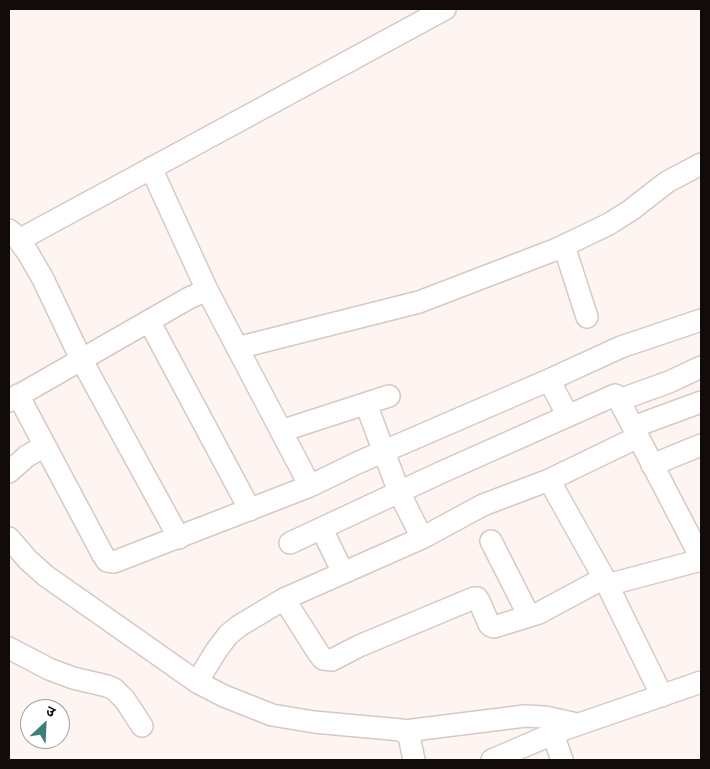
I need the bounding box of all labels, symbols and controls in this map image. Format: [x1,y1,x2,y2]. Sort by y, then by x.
north arrow [20,699,70,749]
text: उ [43,701,58,721]

